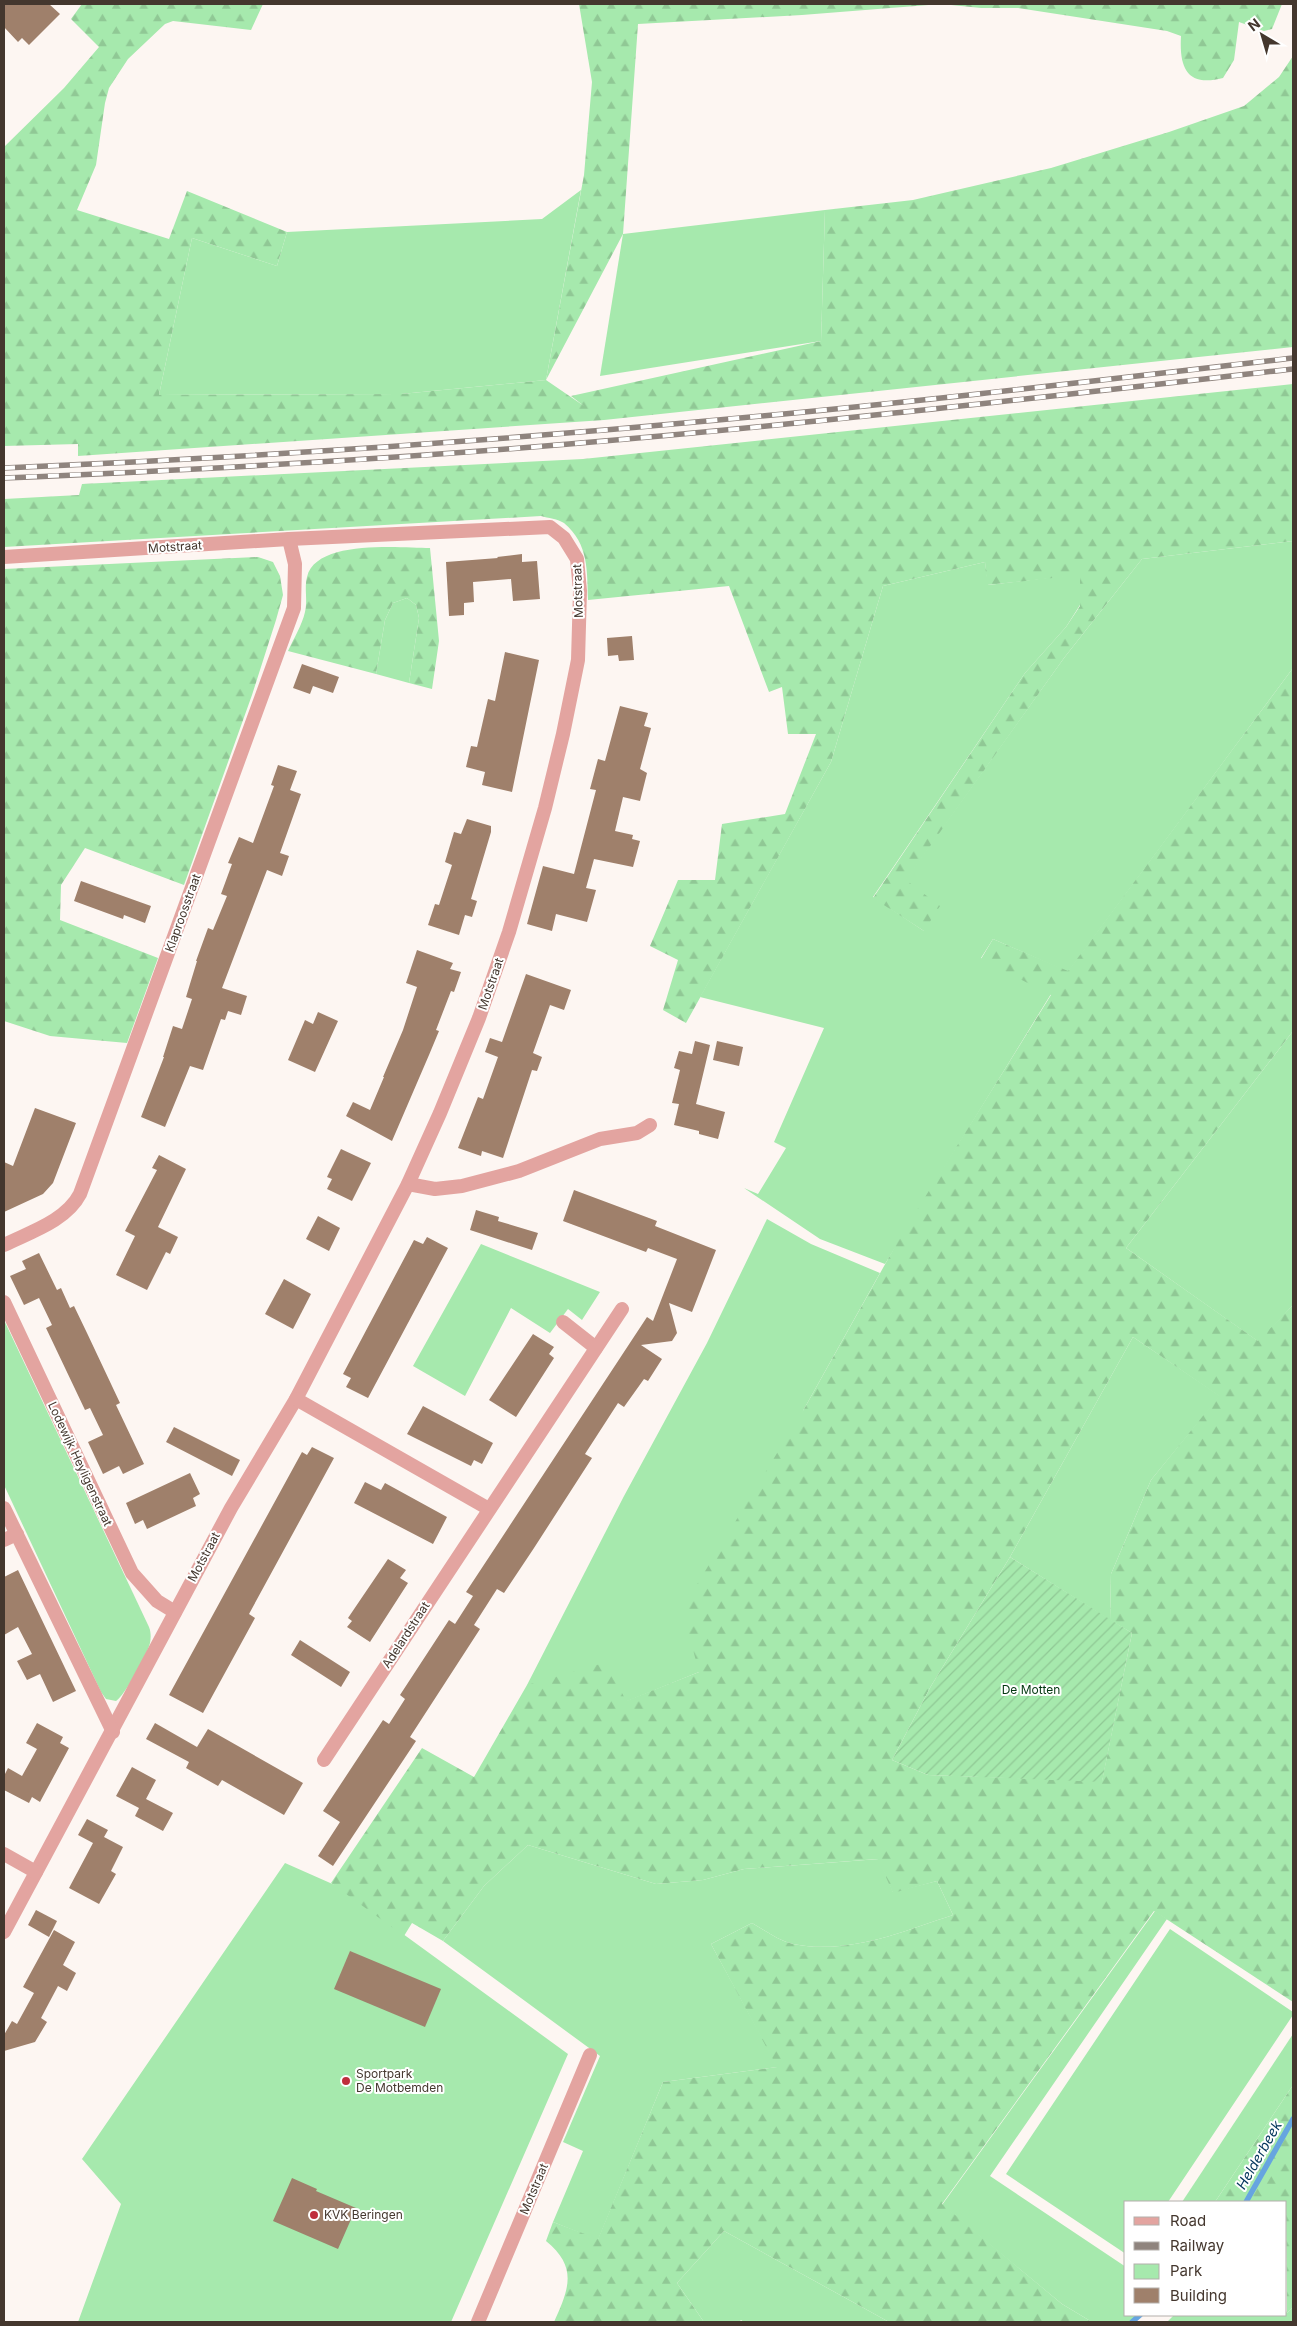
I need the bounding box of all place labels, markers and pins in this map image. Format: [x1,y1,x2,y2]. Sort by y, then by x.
place label: Sportpark De Motbemden [356,2066,443,2095]
marker: Sportpark De Motbemden [340,2075,352,2087]
place label: KVK Beringen [324,2207,403,2222]
marker: KVK Beringen [308,2209,320,2221]

